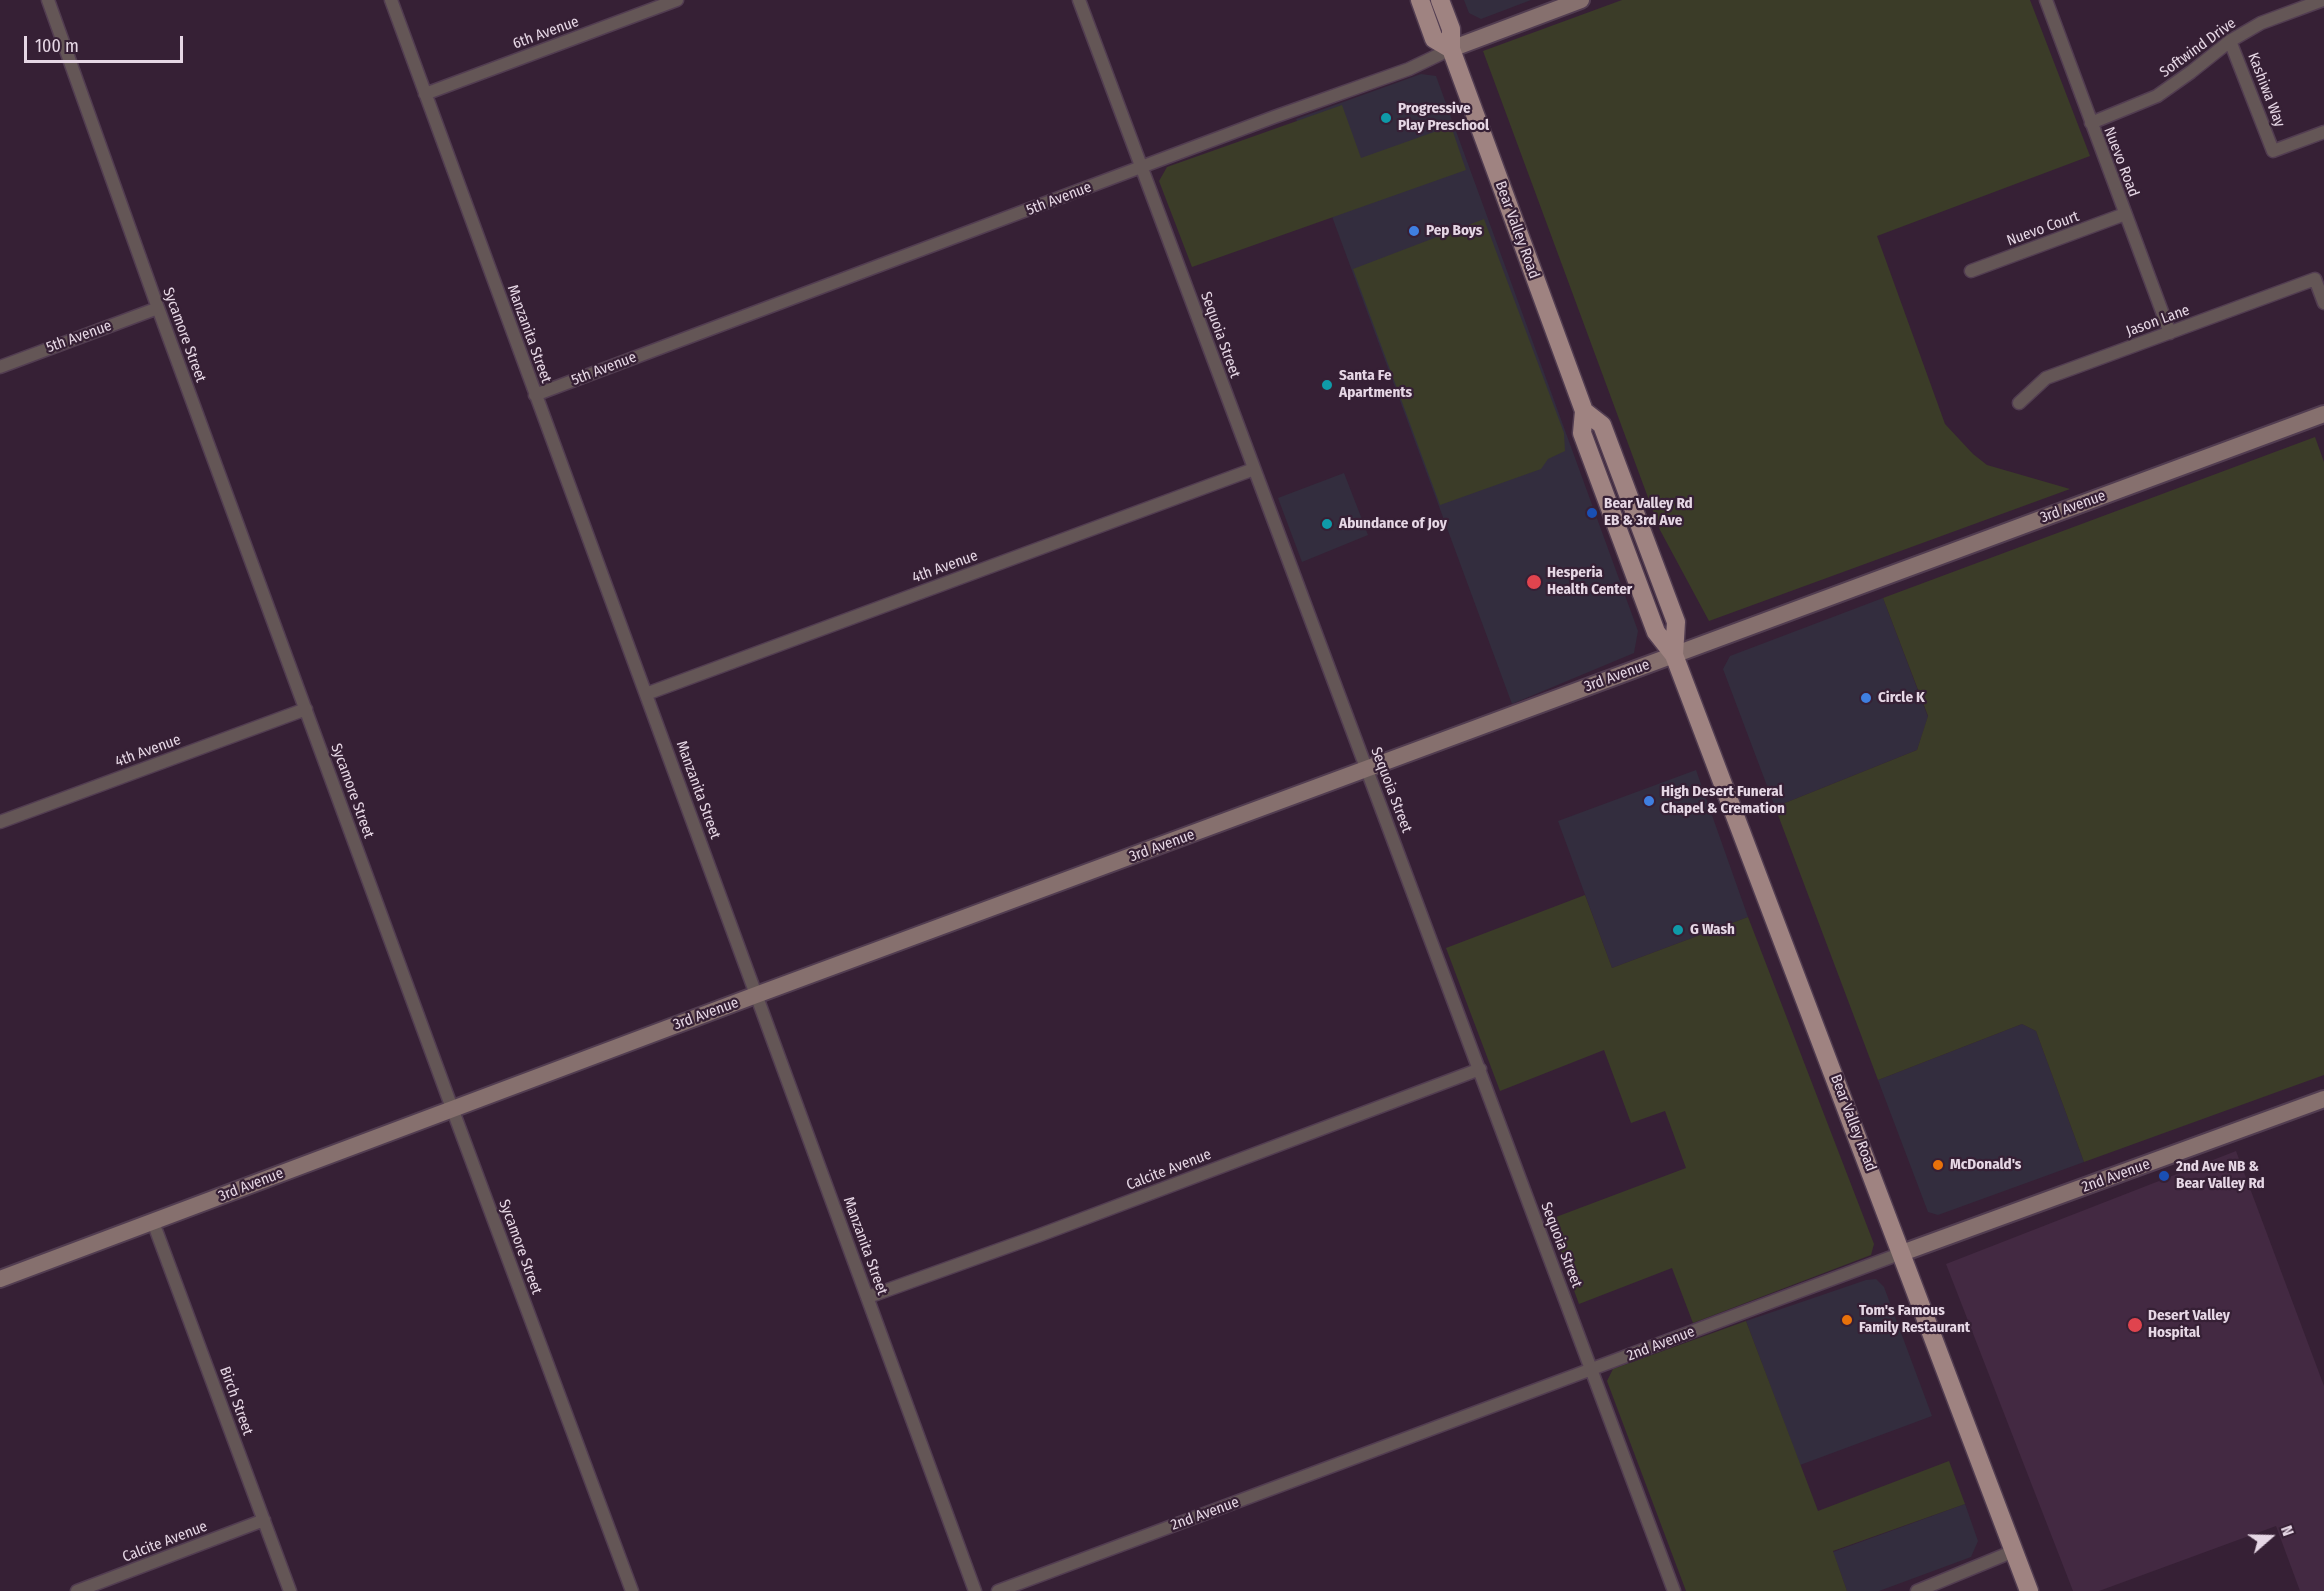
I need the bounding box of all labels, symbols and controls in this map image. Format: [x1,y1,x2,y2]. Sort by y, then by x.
street label: 6th Avenue [511,13,581,53]
street label: Softwind Drive [2156,14,2240,82]
scale bar [27,24,186,62]
text: 100 m [35,35,79,57]
street label: Kashiwa Way [2244,50,2288,130]
place label: Progressive Play Preschool [1398,100,1489,135]
marker: Progressive Play Preschool [1379,111,1393,125]
street label: Nuevo Road [2099,125,2143,199]
street label: 5th Avenue [1024,178,1094,220]
street label: Bear Valley Road [1491,179,1543,281]
street label: Nuevo Court [2004,208,2082,250]
place label: Pep Boys [1426,222,1482,240]
marker: Pep Boys [1407,224,1421,238]
street label: Manzanita Street [503,282,555,386]
street label: Sycamore Street [159,285,209,385]
street label: Sequoia Street [1196,290,1244,380]
street label: Jason Lane [2124,301,2192,341]
street label: 5th Avenue [44,317,114,357]
street label: 5th Avenue [569,348,639,390]
place label: Santa Fe Apartments [1339,367,1412,402]
marker: Santa Fe Apartments [1320,378,1334,392]
street label: 3rd Avenue [2038,487,2108,527]
place label: Bear Valley Rd EB & 3rd Ave [1604,495,1693,530]
marker: Bear Valley Rd EB & 3rd Ave [1585,506,1599,520]
place label: Abundance of Joy [1339,515,1447,533]
marker: Abundance of Joy [1320,517,1334,531]
street label: 4th Avenue [910,547,980,587]
place label: Hesperia Health Center [1547,564,1632,599]
marker: Hesperia Health Center [1525,573,1543,591]
street label: 3rd Avenue [1582,656,1652,696]
place label: Circle K [1878,689,1925,707]
marker: Circle K [1859,691,1873,705]
street label: 4th Avenue [113,731,183,771]
street label: Manzanita Street [672,738,724,842]
street label: Sycamore Street [327,741,377,841]
street label: Sequoia Street [1366,745,1416,835]
place label: High Desert Funeral Chapel & Cremation [1661,783,1785,818]
marker: High Desert Funeral Chapel & Cremation [1642,794,1656,808]
street label: 3rd Avenue [1127,826,1197,866]
place label: G Wash [1690,921,1735,939]
marker: G Wash [1671,923,1685,937]
street label: 3rd Avenue [671,994,741,1034]
street label: Bear Valley Road [1826,1072,1880,1174]
street label: Calcite Avenue [1124,1146,1214,1194]
street label: 2nd Avenue [2079,1155,2153,1197]
place label: McDonald's [1950,1156,2021,1174]
marker: McDonald's [1931,1158,1945,1172]
place label: 2nd Ave NB & Bear Valley Rd [2176,1158,2265,1193]
street label: 3rd Avenue [216,1164,286,1206]
marker: 2nd Ave NB & Bear Valley Rd [2157,1169,2171,1183]
street label: Manzanita Street [839,1194,891,1298]
street label: Sycamore Street [495,1197,545,1297]
street label: Sequoia Street [1536,1200,1586,1290]
place label: Tom's Famous Family Restaurant [1859,1302,1970,1337]
place label: Desert Valley Hospital [2148,1307,2230,1342]
marker: Tom's Famous Family Restaurant [1840,1313,1854,1327]
marker: Desert Valley Hospital [2126,1316,2144,1334]
street label: 2nd Avenue [1625,1323,1697,1365]
street label: Birch Street [215,1364,257,1438]
street label: 2nd Avenue [1168,1493,1242,1535]
north arrow [2240,1507,2300,1567]
street label: Calcite Avenue [120,1518,210,1566]
text: N [2277,1523,2298,1538]

